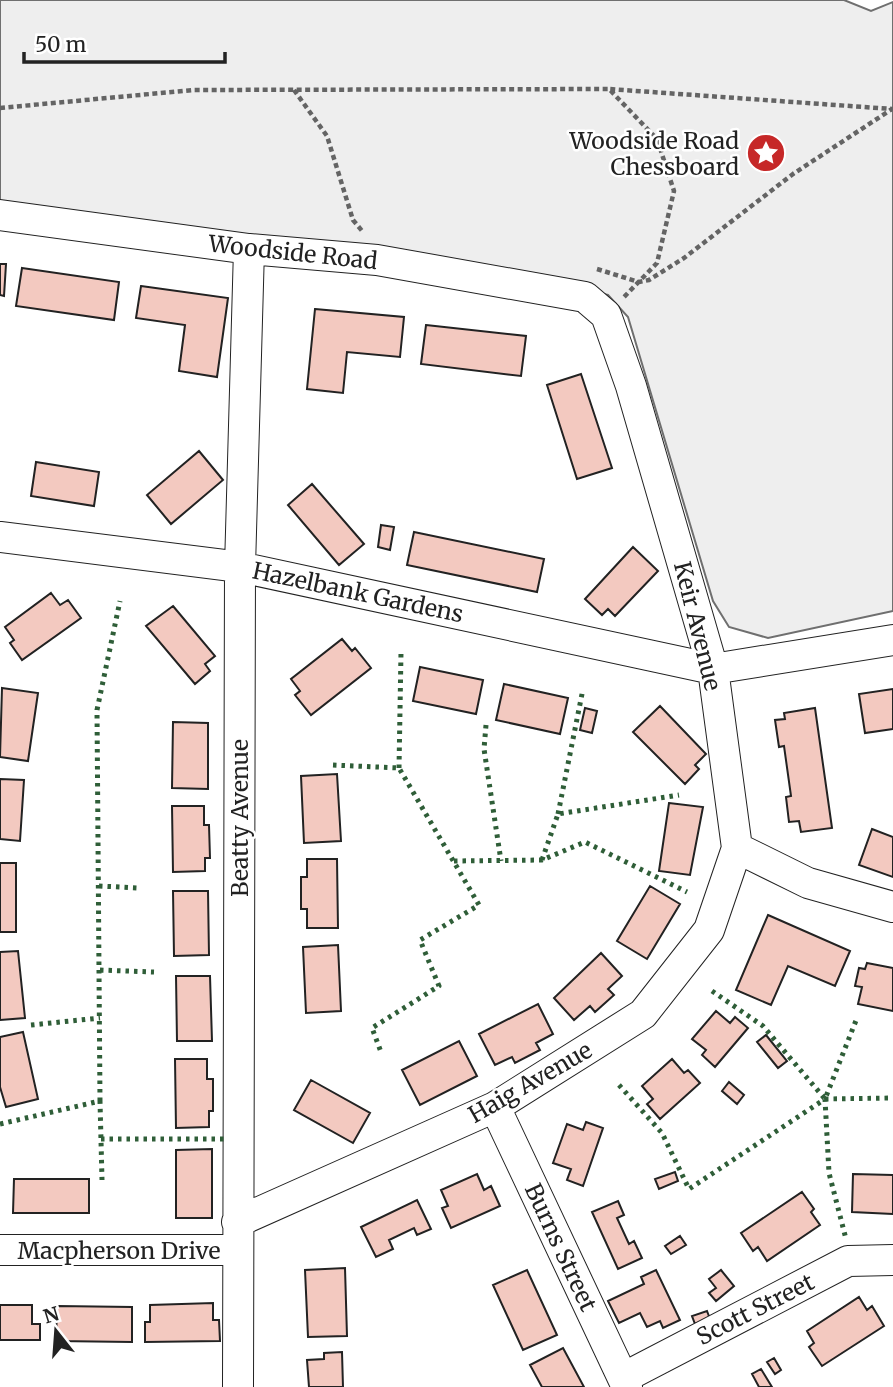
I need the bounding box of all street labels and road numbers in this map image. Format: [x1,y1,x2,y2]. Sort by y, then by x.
street label: Woodside Road [206,229,379,275]
street label: Hazelbank Gardens [250,555,466,629]
street label: Keir Avenue [668,558,728,694]
street label: Beatty Avenue [225,739,254,897]
street label: Haig Avenue [463,1035,597,1129]
street label: Burns Street [519,1178,603,1316]
street label: Macpherson Drive [18,1236,220,1265]
street label: Scott Street [691,1267,819,1351]

